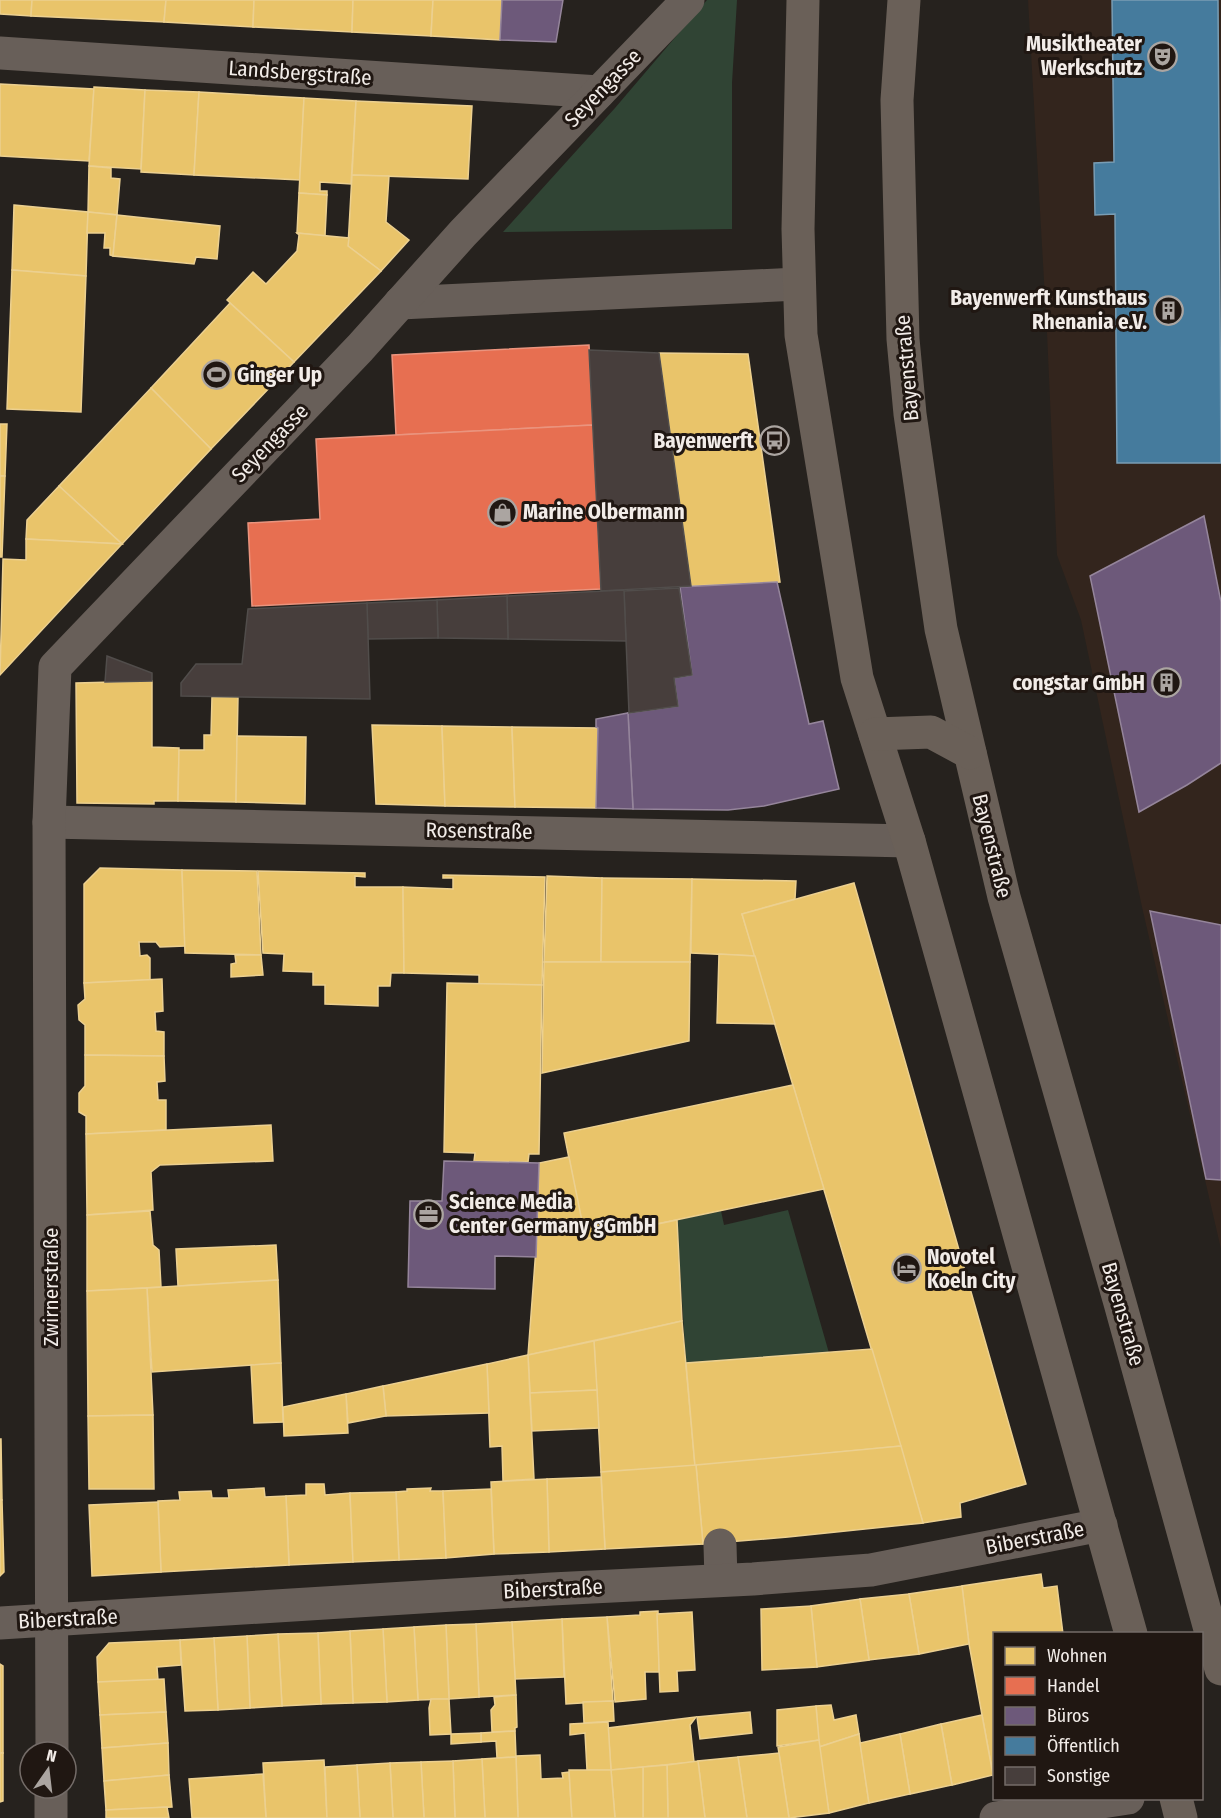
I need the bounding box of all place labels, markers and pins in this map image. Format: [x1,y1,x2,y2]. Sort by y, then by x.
place label: Musiktheater Werkschutz [1026,31,1142,81]
theatre icon: Musiktheater Werkschutz [1147,40,1179,72]
place label: Bayenwerft Kunsthaus Rhenania e.V. [950,285,1147,335]
building icon: Bayenwerft Kunsthaus Rhenania e.V. [1152,294,1184,326]
sports icon: Ginger Up [200,359,232,391]
place label: Ginger Up [237,362,322,388]
bus stop icon: Bayenwerft [759,425,791,457]
place label: Bayenwerft [654,428,755,454]
shop icon: Marine Olbermann [486,496,518,528]
place label: Marine Olbermann [523,499,685,525]
building icon: congstar GmbH [1150,667,1182,699]
place label: congstar GmbH [1012,670,1145,696]
place label: Science Media Center Germany gGmbH [449,1189,656,1239]
office icon: Science Media Center Germany gGmbH [412,1198,444,1230]
place label: Novotel Koeln City [927,1244,1017,1294]
hotel icon: Novotel Koeln City [890,1253,922,1285]

